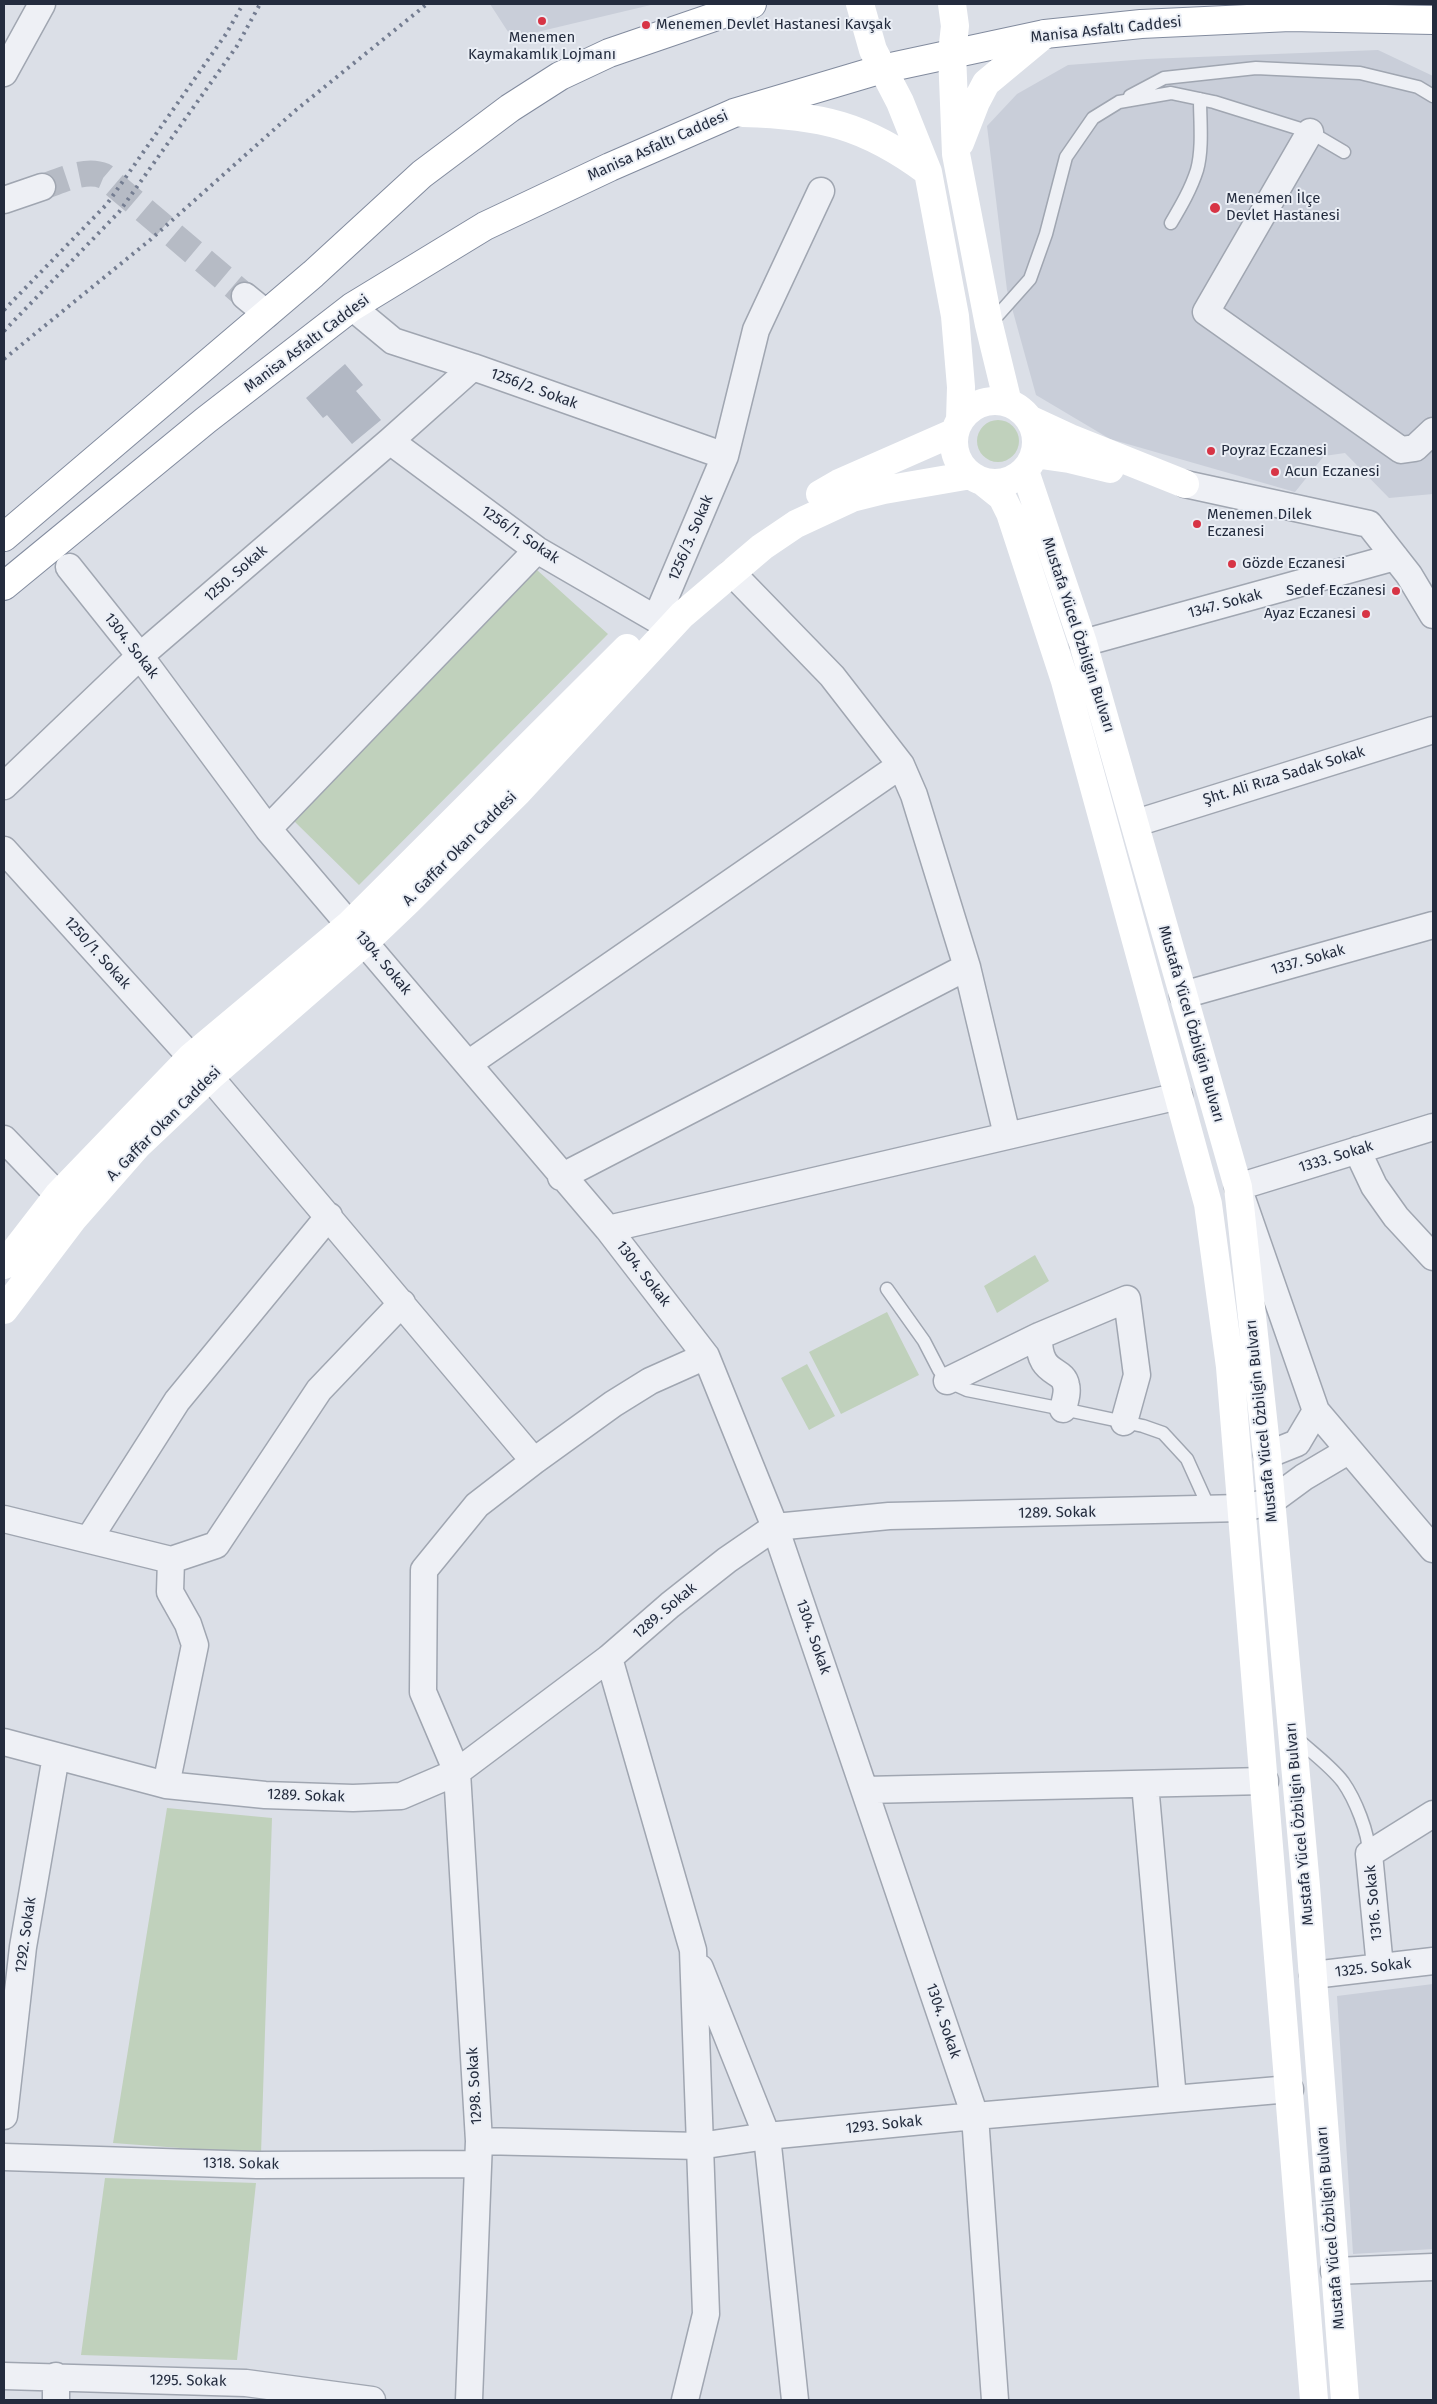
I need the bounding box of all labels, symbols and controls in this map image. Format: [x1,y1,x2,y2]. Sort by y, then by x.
street label: Manisa Asfaltı Caddesi [1030,13,1182,47]
marker: Menemen Kaymakamlık Lojmanı [536,15,548,27]
place label: Menemen Devlet Hastanesi Kavşak [656,16,891,34]
marker: Menemen Devlet Hastanesi Kavşak [640,19,652,31]
place label: Menemen Kaymakamlık Lojmanı [468,29,616,64]
street label: Manisa Asfaltı Caddesi [585,107,731,185]
place label: Menemen İlçe Devlet Hastanesi [1226,190,1340,225]
marker: Menemen İlçe Devlet Hastanesi [1208,201,1222,215]
street label: Manisa Asfaltı Caddesi [241,291,373,397]
street label: 1256/2. Sokak [488,365,580,413]
place label: Poyraz Eczanesi [1221,442,1327,460]
marker: Poyraz Eczanesi [1205,445,1217,457]
place label: Acun Eczanesi [1285,463,1380,481]
marker: Acun Eczanesi [1269,466,1281,478]
street label: 1256/3. Sokak [665,492,717,584]
street label: 1256/1. Sokak [478,502,562,568]
place label: Menemen Dilek Eczanesi [1207,506,1312,541]
marker: Menemen Dilek Eczanesi [1191,518,1203,530]
street label: Mustafa Yücel Özbilgin Bulvarı [1038,535,1118,735]
street label: 1250. Sokak [201,542,271,606]
place label: Gözde Eczanesi [1242,555,1345,573]
marker: Gözde Eczanesi [1226,558,1238,570]
place label: Sedef Eczanesi [1286,582,1386,600]
street label: 1347. Sokak [1186,585,1264,623]
marker: Sedef Eczanesi [1390,585,1402,597]
place label: Ayaz Eczanesi [1264,605,1356,623]
marker: Ayaz Eczanesi [1360,608,1372,620]
street label: 1304. Sokak [100,610,162,682]
street label: Şht. Ali Rıza Sadak Sokak [1201,743,1367,809]
street label: A. Gaffar Okan Caddesi [399,788,521,910]
street label: 1250/1. Sokak [60,913,134,993]
street label: Mustafa Yücel Özbilgin Bulvarı [1154,924,1228,1124]
street label: 1304. Sokak [351,927,415,999]
street label: 1337. Sokak [1269,941,1347,979]
street label: A. Gaffar Okan Caddesi [103,1063,225,1185]
street label: 1333. Sokak [1297,1137,1375,1177]
street label: 1304. Sokak [612,1238,674,1310]
street label: Mustafa Yücel Özbilgin Bulvarı [1242,1319,1282,1523]
street label: 1289. Sokak [1018,1503,1096,1523]
street label: 1289. Sokak [629,1579,701,1643]
street label: 1304. Sokak [792,1597,834,1677]
street label: Mustafa Yücel Özbilgin Bulvarı [1282,1722,1318,1926]
street label: 1289. Sokak [267,1786,345,1806]
street label: 1316. Sokak [1362,1864,1386,1942]
street label: 1292. Sokak [12,1896,40,1974]
street label: 1325. Sokak [1334,1954,1412,1982]
street label: 1304. Sokak [922,1981,964,2061]
street label: 1298. Sokak [464,2047,486,2125]
street label: 1293. Sokak [845,2112,923,2138]
street label: Mustafa Yücel Özbilgin Bulvarı [1313,2126,1349,2330]
street label: 1318. Sokak [203,2154,279,2174]
street label: 1295. Sokak [149,2371,227,2391]

